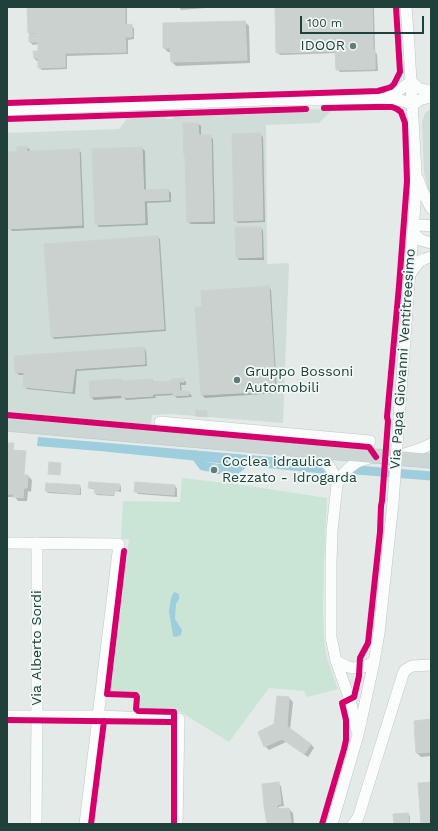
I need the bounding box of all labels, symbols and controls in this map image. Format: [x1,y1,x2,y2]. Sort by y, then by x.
scale bar [302,8,426,34]
text: 100 m [307,16,342,30]
place label: IDOOR [301,38,345,54]
marker: IDOOR [348,41,358,51]
street label: Via Papa Giovanni Ventitreesimo [387,248,419,470]
place label: Gruppo Bossoni Automobili [245,364,353,396]
marker: Gruppo Bossoni Automobili [232,375,242,385]
place label: Coclea idraulica Rezzato - Idrogarda [222,454,357,486]
marker: Coclea idraulica Rezzato - Idrogarda [209,465,219,475]
street label: Via Alberto Sordi [29,590,45,706]

